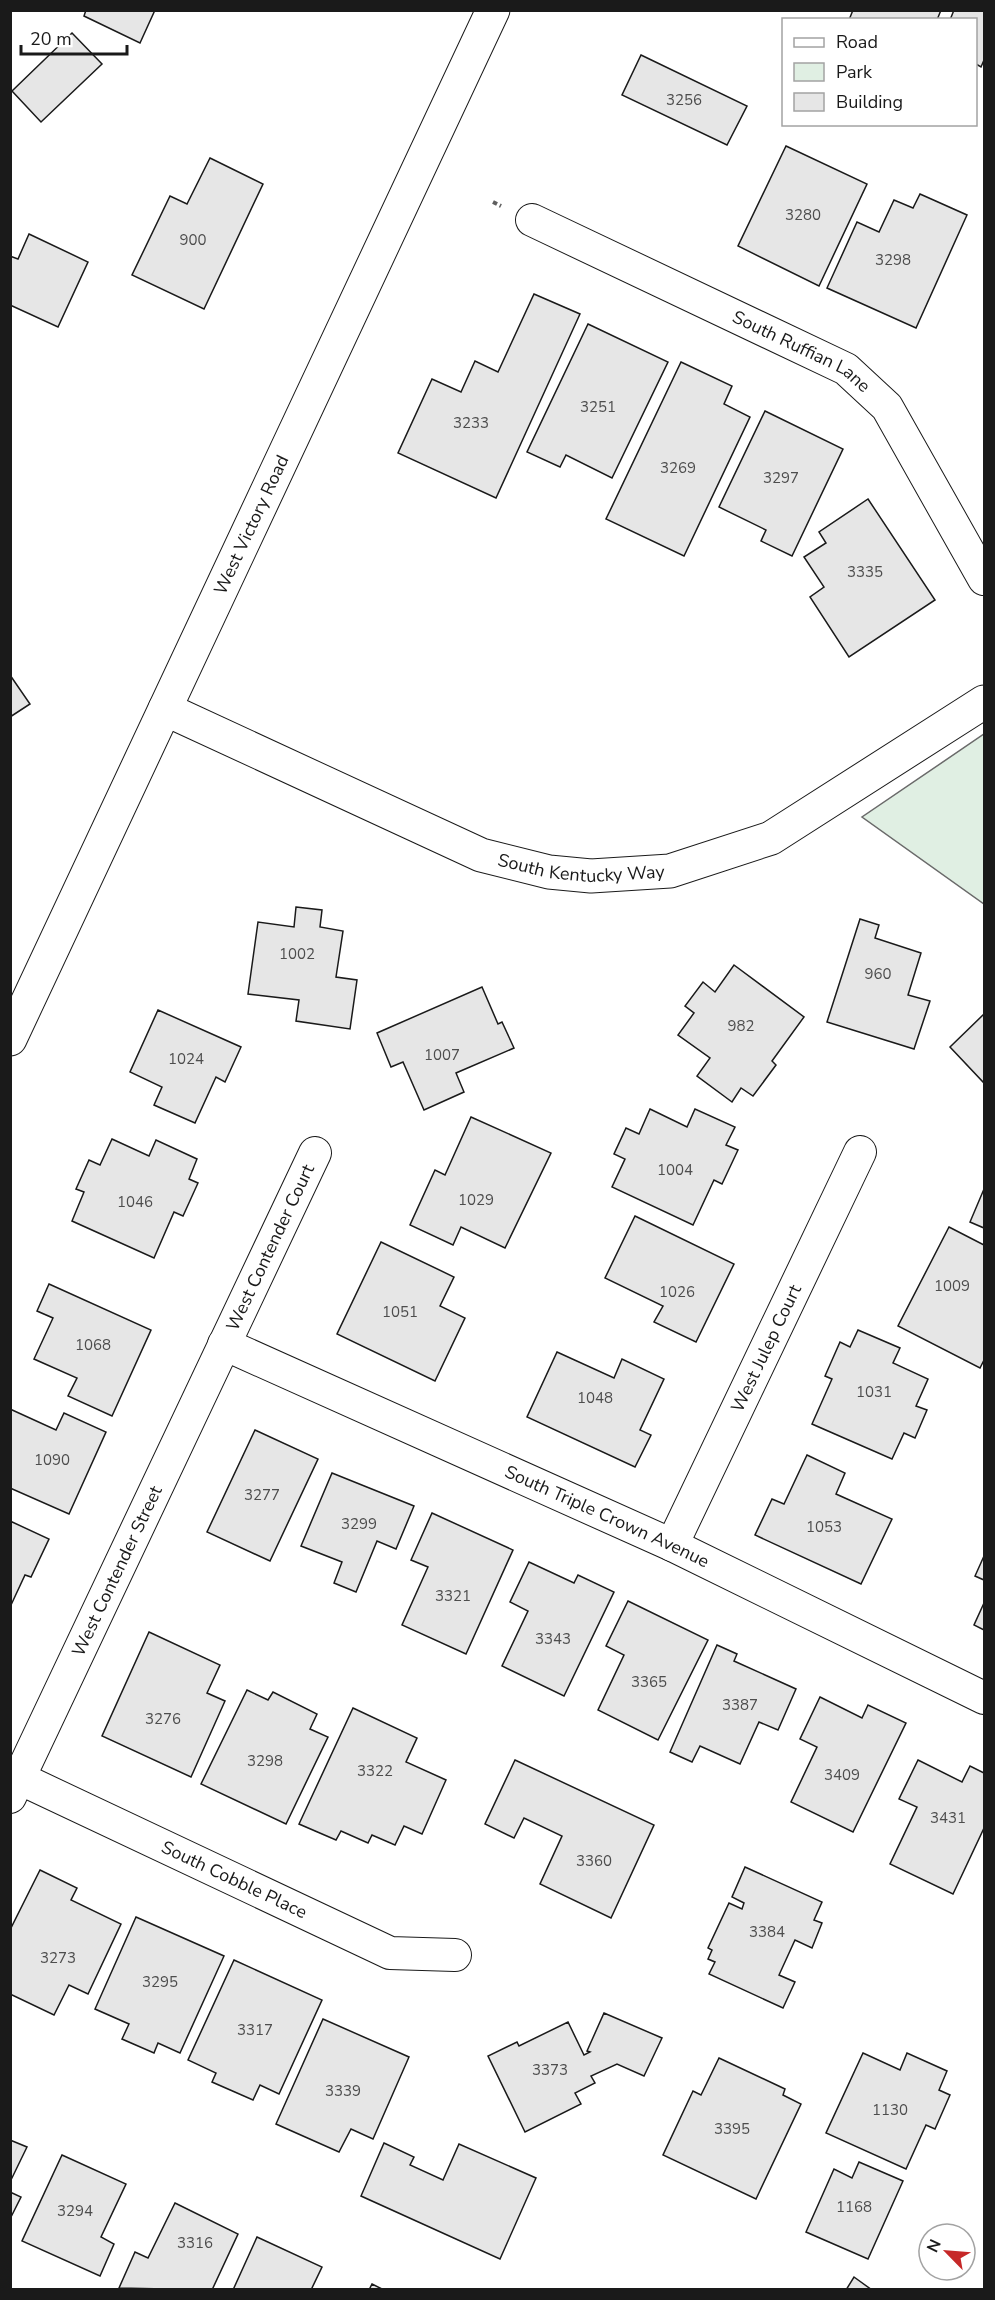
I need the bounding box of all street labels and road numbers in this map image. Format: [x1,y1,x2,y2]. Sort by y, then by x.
street label: South Ruffian Lane [728,305,876,398]
street label: West Victory Road [208,451,294,599]
street label: South Kentucky Way [495,848,666,888]
street label: West Contender Court [221,1160,320,1335]
street label: West Julep Court [725,1280,807,1416]
street label: South Triple Crown Avenue [501,1460,713,1573]
street label: West Contender Street [66,1481,168,1660]
street label: South Cobble Place [158,1835,311,1924]

